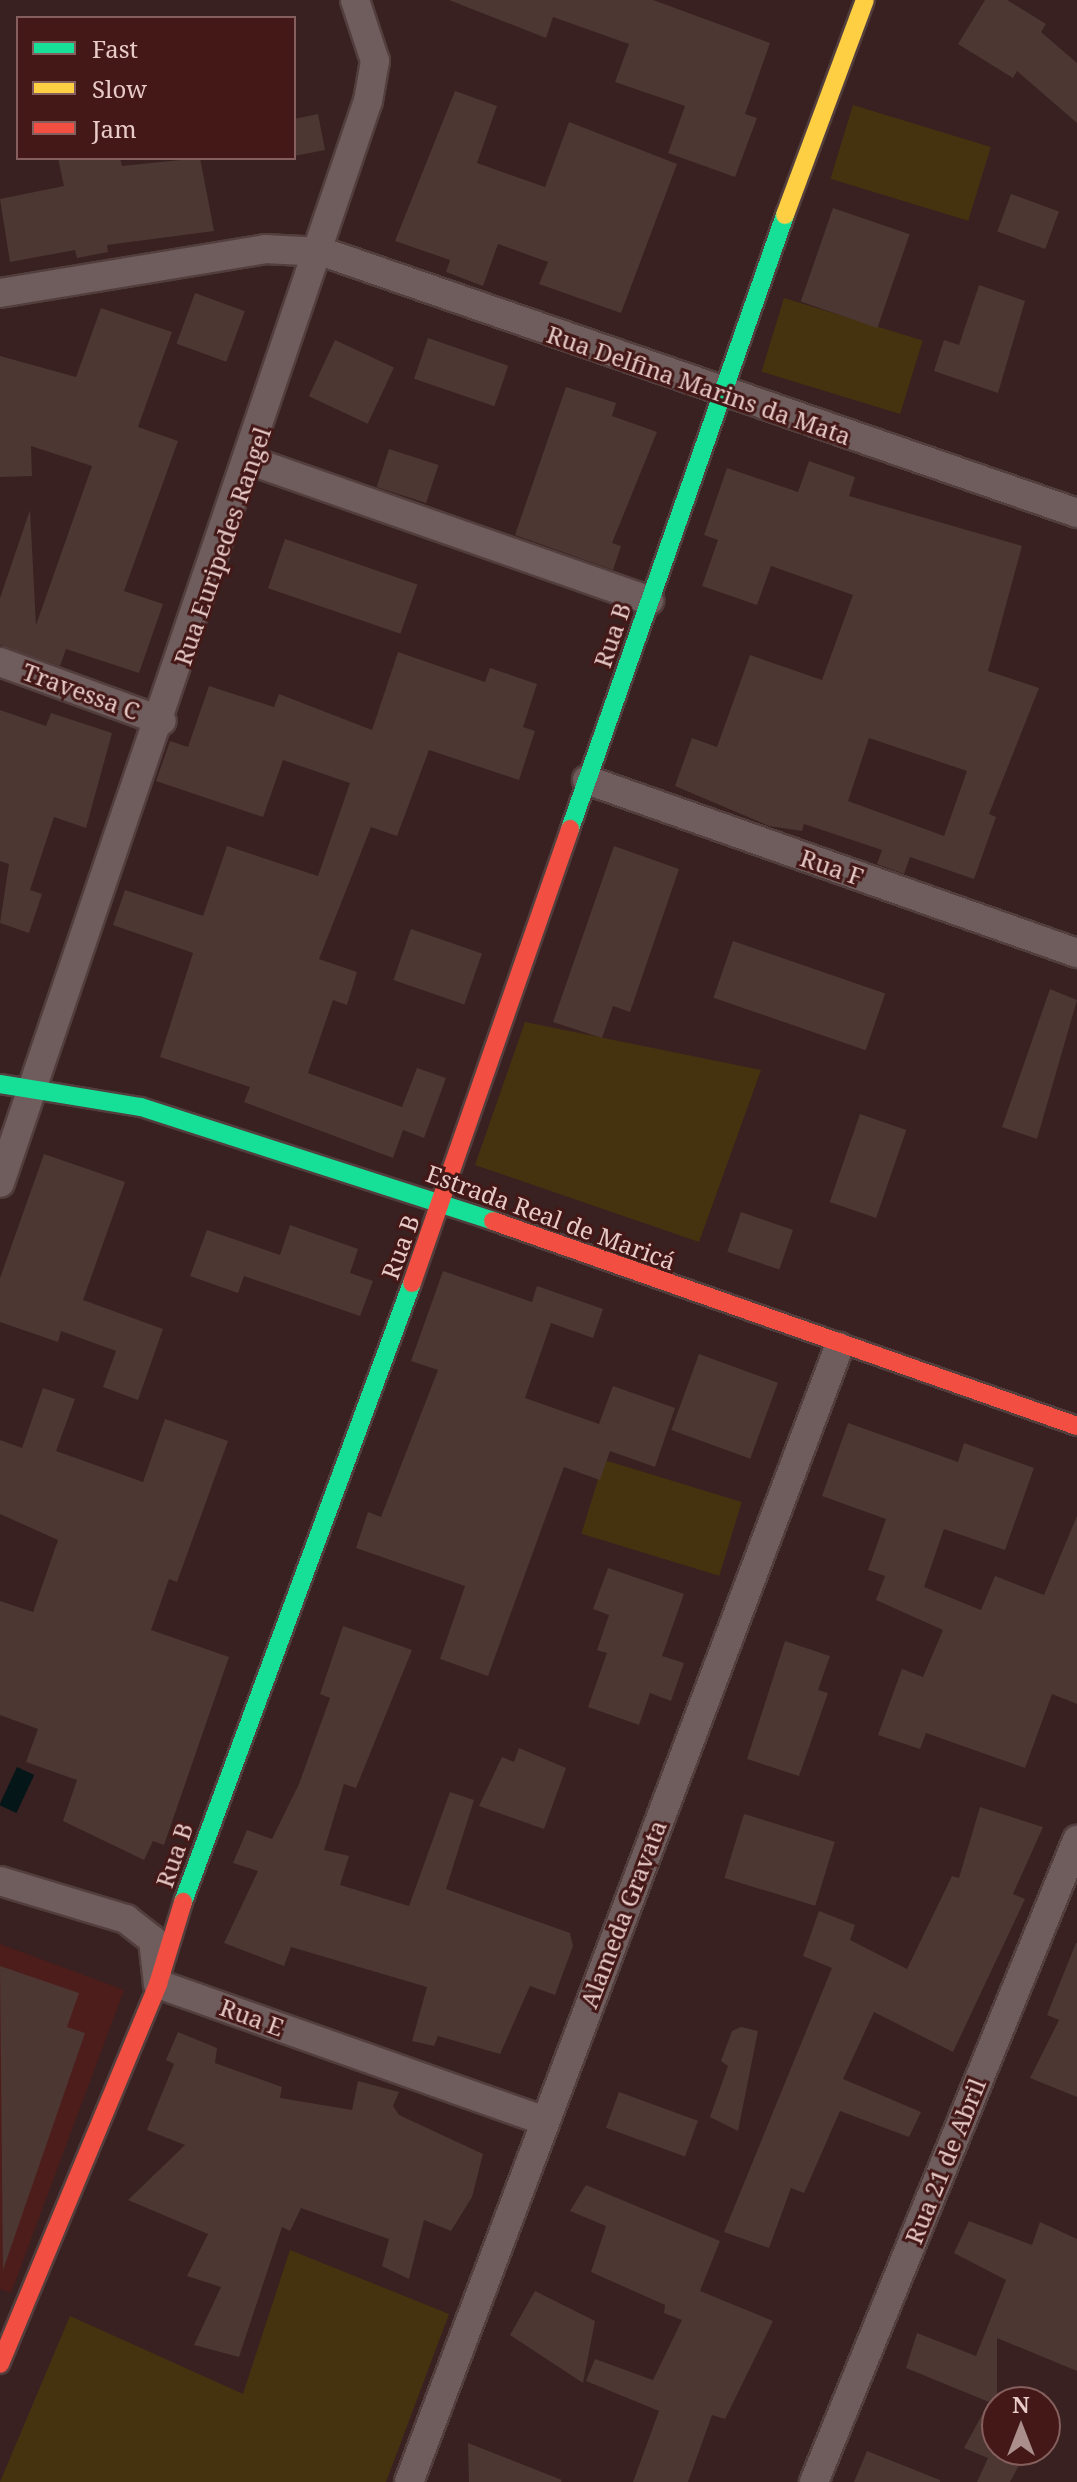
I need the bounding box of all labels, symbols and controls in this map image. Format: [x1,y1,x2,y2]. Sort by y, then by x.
legend [16,16,296,160]
text: Fast [92,32,138,65]
text: Slow [92,72,147,105]
text: Jam [92,112,137,145]
street label: Rua Delfina Marins da Mata [543,319,855,451]
street label: Rua Euripedes Rangel [168,423,276,669]
street label: Rua B [588,599,636,671]
street label: Travessa C [19,657,143,725]
street label: Rua F [797,843,867,891]
street label: Estrada Real de Maricá [423,1158,679,1276]
street label: Rua B [375,1211,425,1283]
street label: Alameda Gravata [574,1816,672,2012]
street label: Rua B [150,1819,198,1891]
street label: Rua E [216,1992,288,2042]
street label: Rua 21 de Abril [899,2074,991,2248]
north arrow [981,2386,1061,2466]
text: N [1012,2389,1030,2419]

